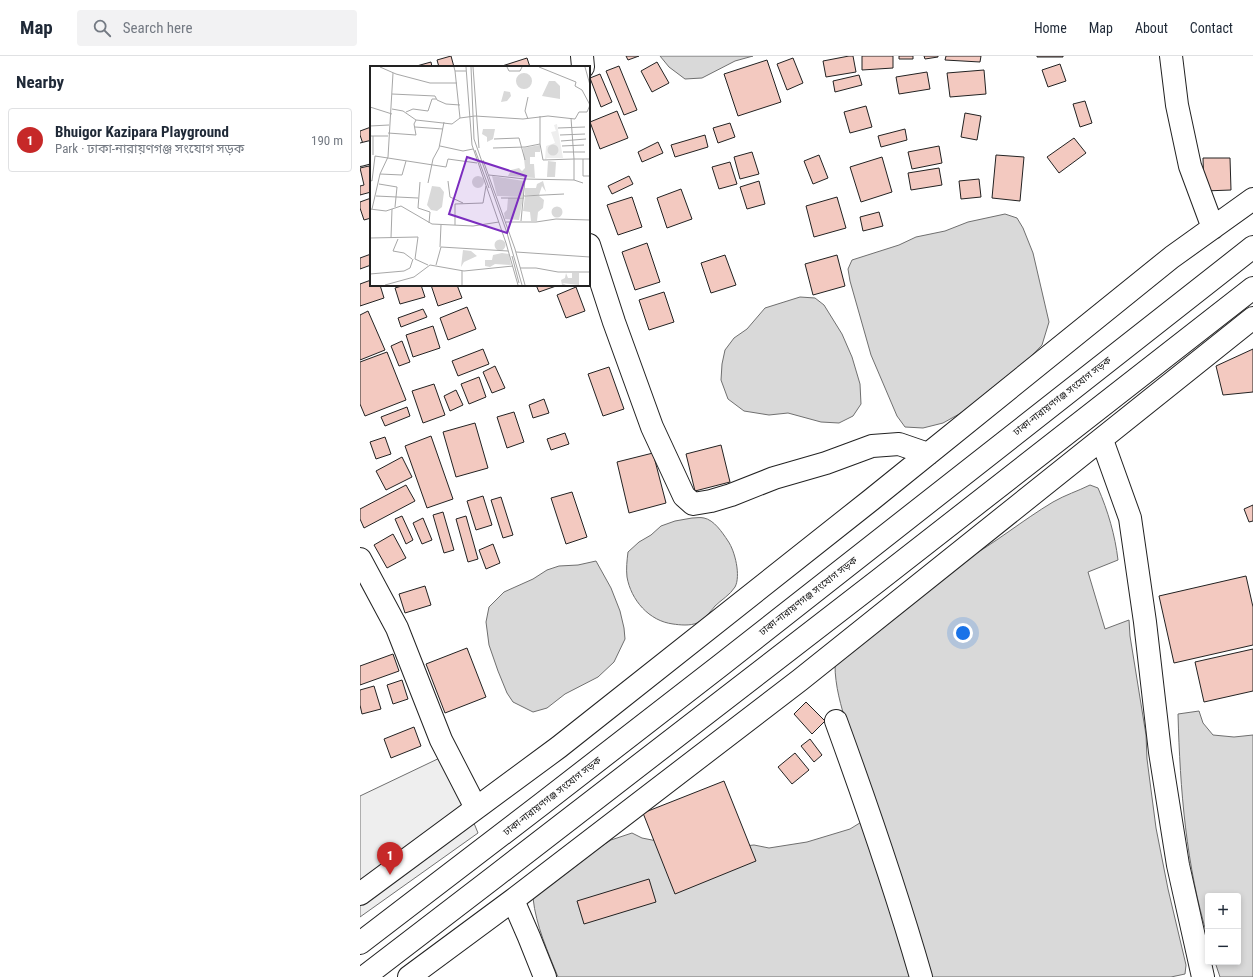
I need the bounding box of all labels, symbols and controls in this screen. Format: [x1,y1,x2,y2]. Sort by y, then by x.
search box [77,10,357,46]
text: Map [20,16,53,39]
icon: search [91,17,113,39]
text: Search here [123,19,193,37]
text: Home [1034,20,1067,36]
text: Map [1089,20,1113,36]
text: About [1135,20,1168,36]
text: Contact [1190,20,1233,36]
inset map [370,66,590,286]
text: Nearby [16,72,64,92]
text: Bhuigor Kazipara Playground [55,123,229,141]
text: 1 [27,133,33,148]
text: 190 m [311,133,343,148]
text: Park · ঢাকা-নারায়ণগঞ্জ সংযোগ সড়ক [55,141,244,156]
street label: ঢাকা-নারায়ণগঞ্জ সংযোগ সড়ক [1010,354,1114,438]
street label: ঢাকা-নারায়ণগঞ্জ সংযোগ সড়ক [756,554,860,638]
your location [953,623,973,643]
street label: ঢাকা-নারায়ণগঞ্জ সংযোগ সড়ক [500,754,604,838]
pin: 1 [377,842,403,875]
map controls [1205,893,1241,965]
button: + [1205,893,1241,929]
button: − [1205,929,1241,965]

